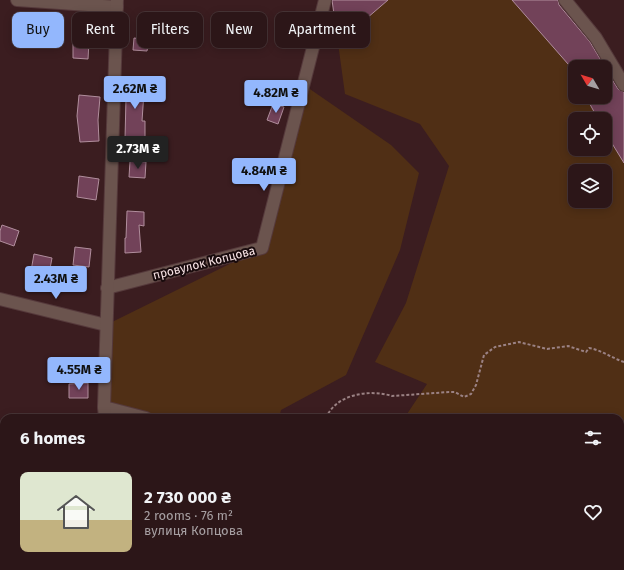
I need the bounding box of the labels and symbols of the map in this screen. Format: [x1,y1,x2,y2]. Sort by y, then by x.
north arrow [568,60,612,104]
pin: 2.62M ₴ [98,76,172,110]
pin: 4.82M ₴ [239,80,313,114]
pin: 2.73M ₴ [101,136,175,170]
pin: 4.84M ₴ [227,158,301,192]
street label: провулок Копцова [151,244,257,282]
pin: 2.43M ₴ [19,266,93,300]
pin: 4.55M ₴ [42,357,116,391]

